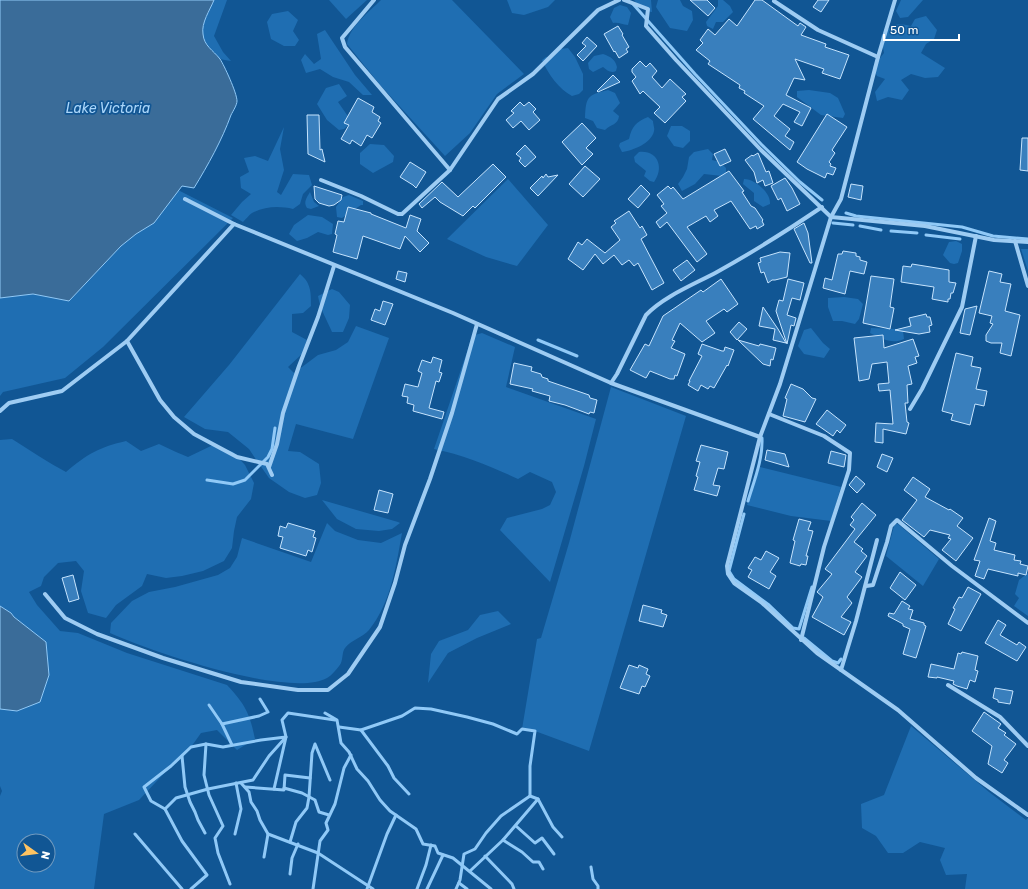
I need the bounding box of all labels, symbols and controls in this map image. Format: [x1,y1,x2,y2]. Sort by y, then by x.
scale bar [884,16,959,42]
text: 50 m [890,23,918,37]
water label: Lake Victoria [66,100,150,117]
north arrow [16,833,56,873]
text: N [38,850,52,861]

